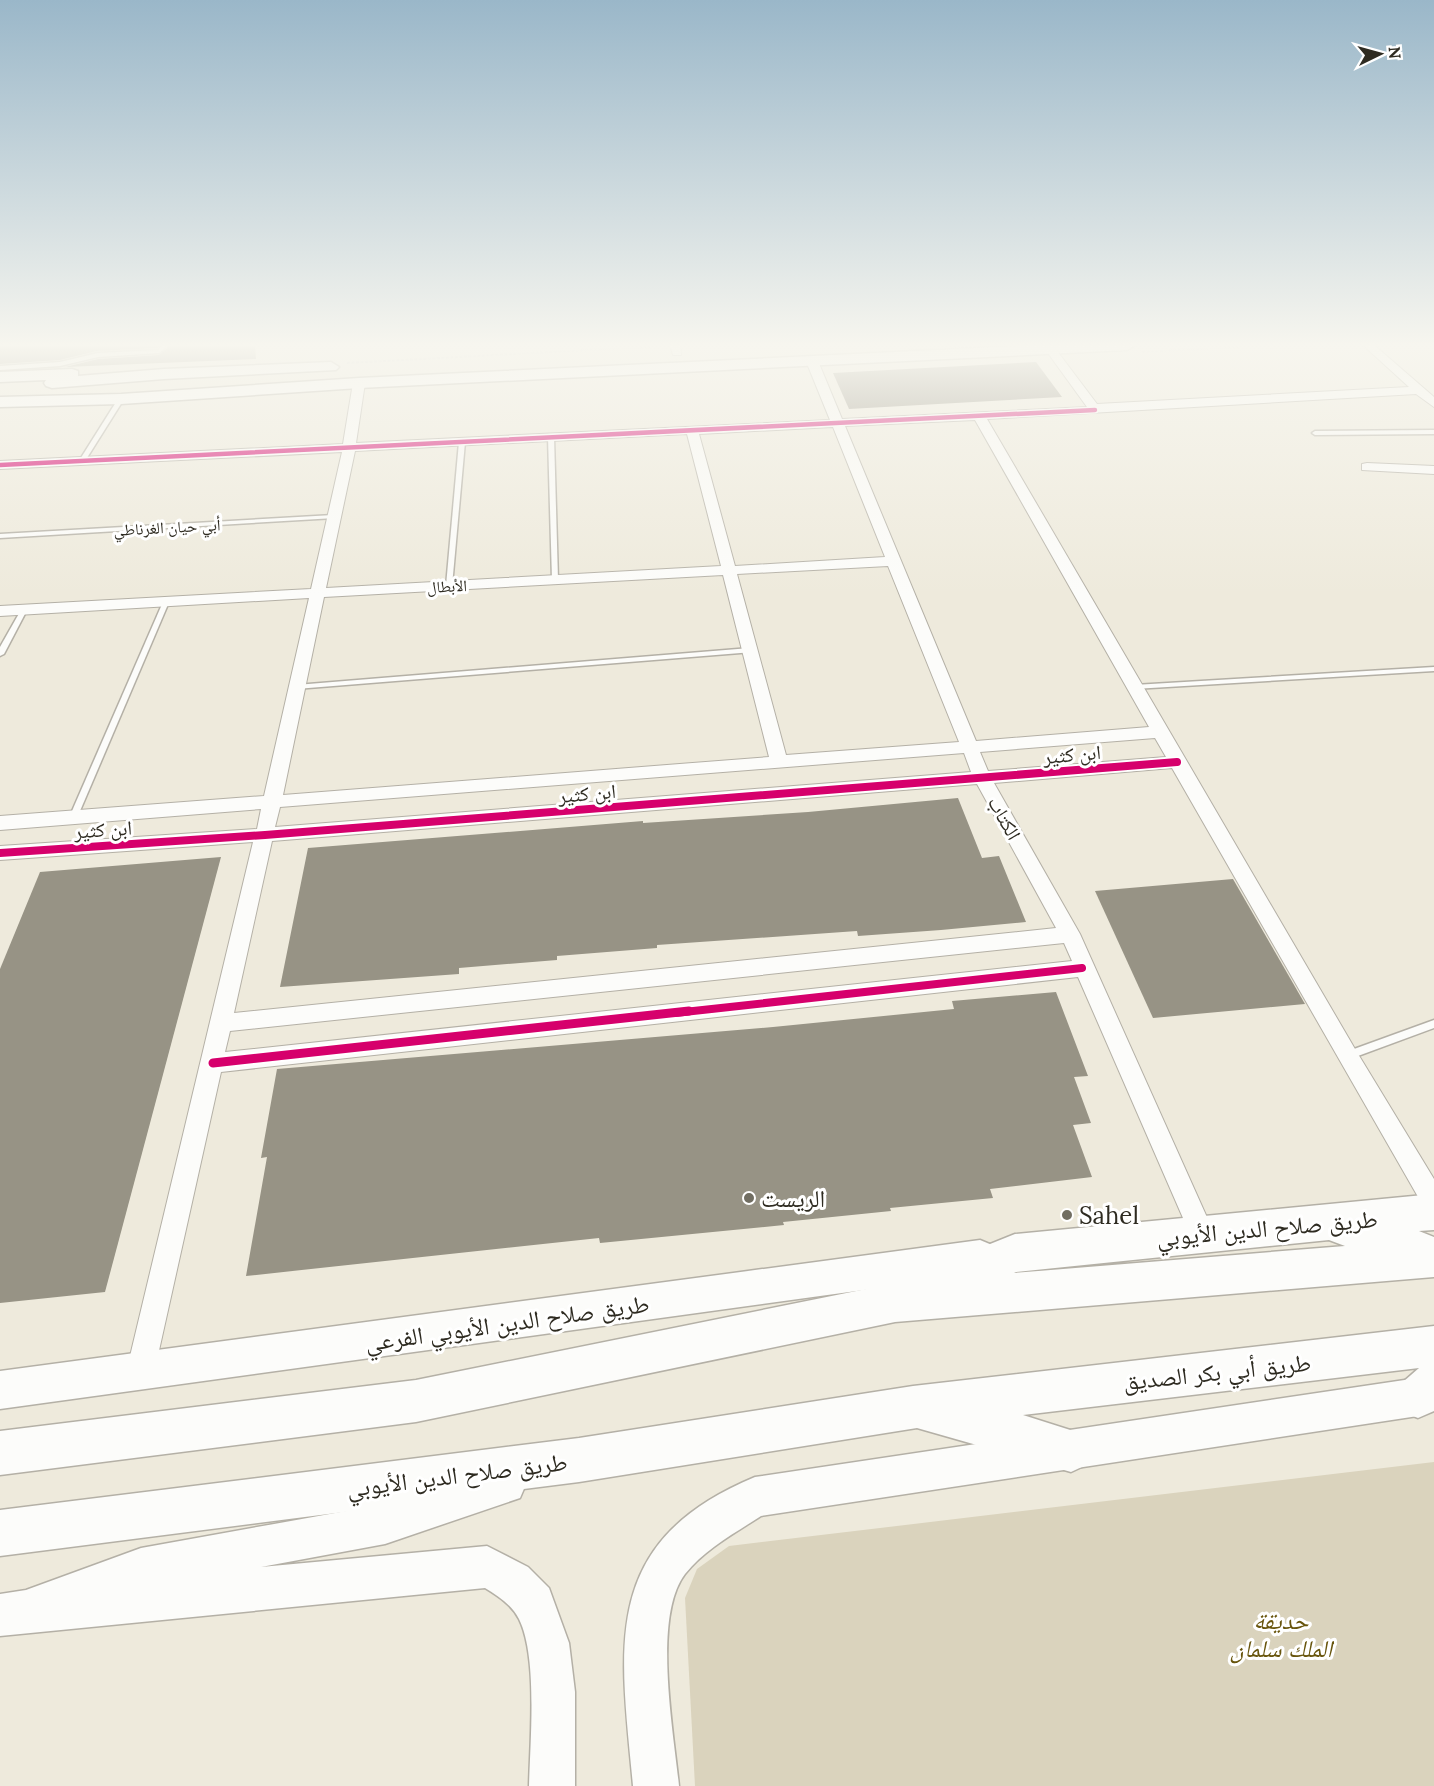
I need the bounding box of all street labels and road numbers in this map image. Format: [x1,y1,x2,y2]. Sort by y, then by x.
street label: أبي حيان الغرناطي [113,514,221,543]
street label: الأبطال [426,575,468,598]
street label: ابن كثير [1041,739,1102,769]
street label: ابن كثير [556,778,617,808]
street label: الكتاب [983,792,1027,844]
street label: ابن كثير [72,815,133,844]
street label: طريق صلاح الدين الأيوبي [1155,1203,1379,1257]
street label: طريق صلاح الدين الأيوبي الفرعي [363,1288,652,1362]
street label: طريق أبي بكر الصديق [1122,1347,1313,1401]
street label: طريق صلاح الدين الأيوبي [345,1446,570,1508]

